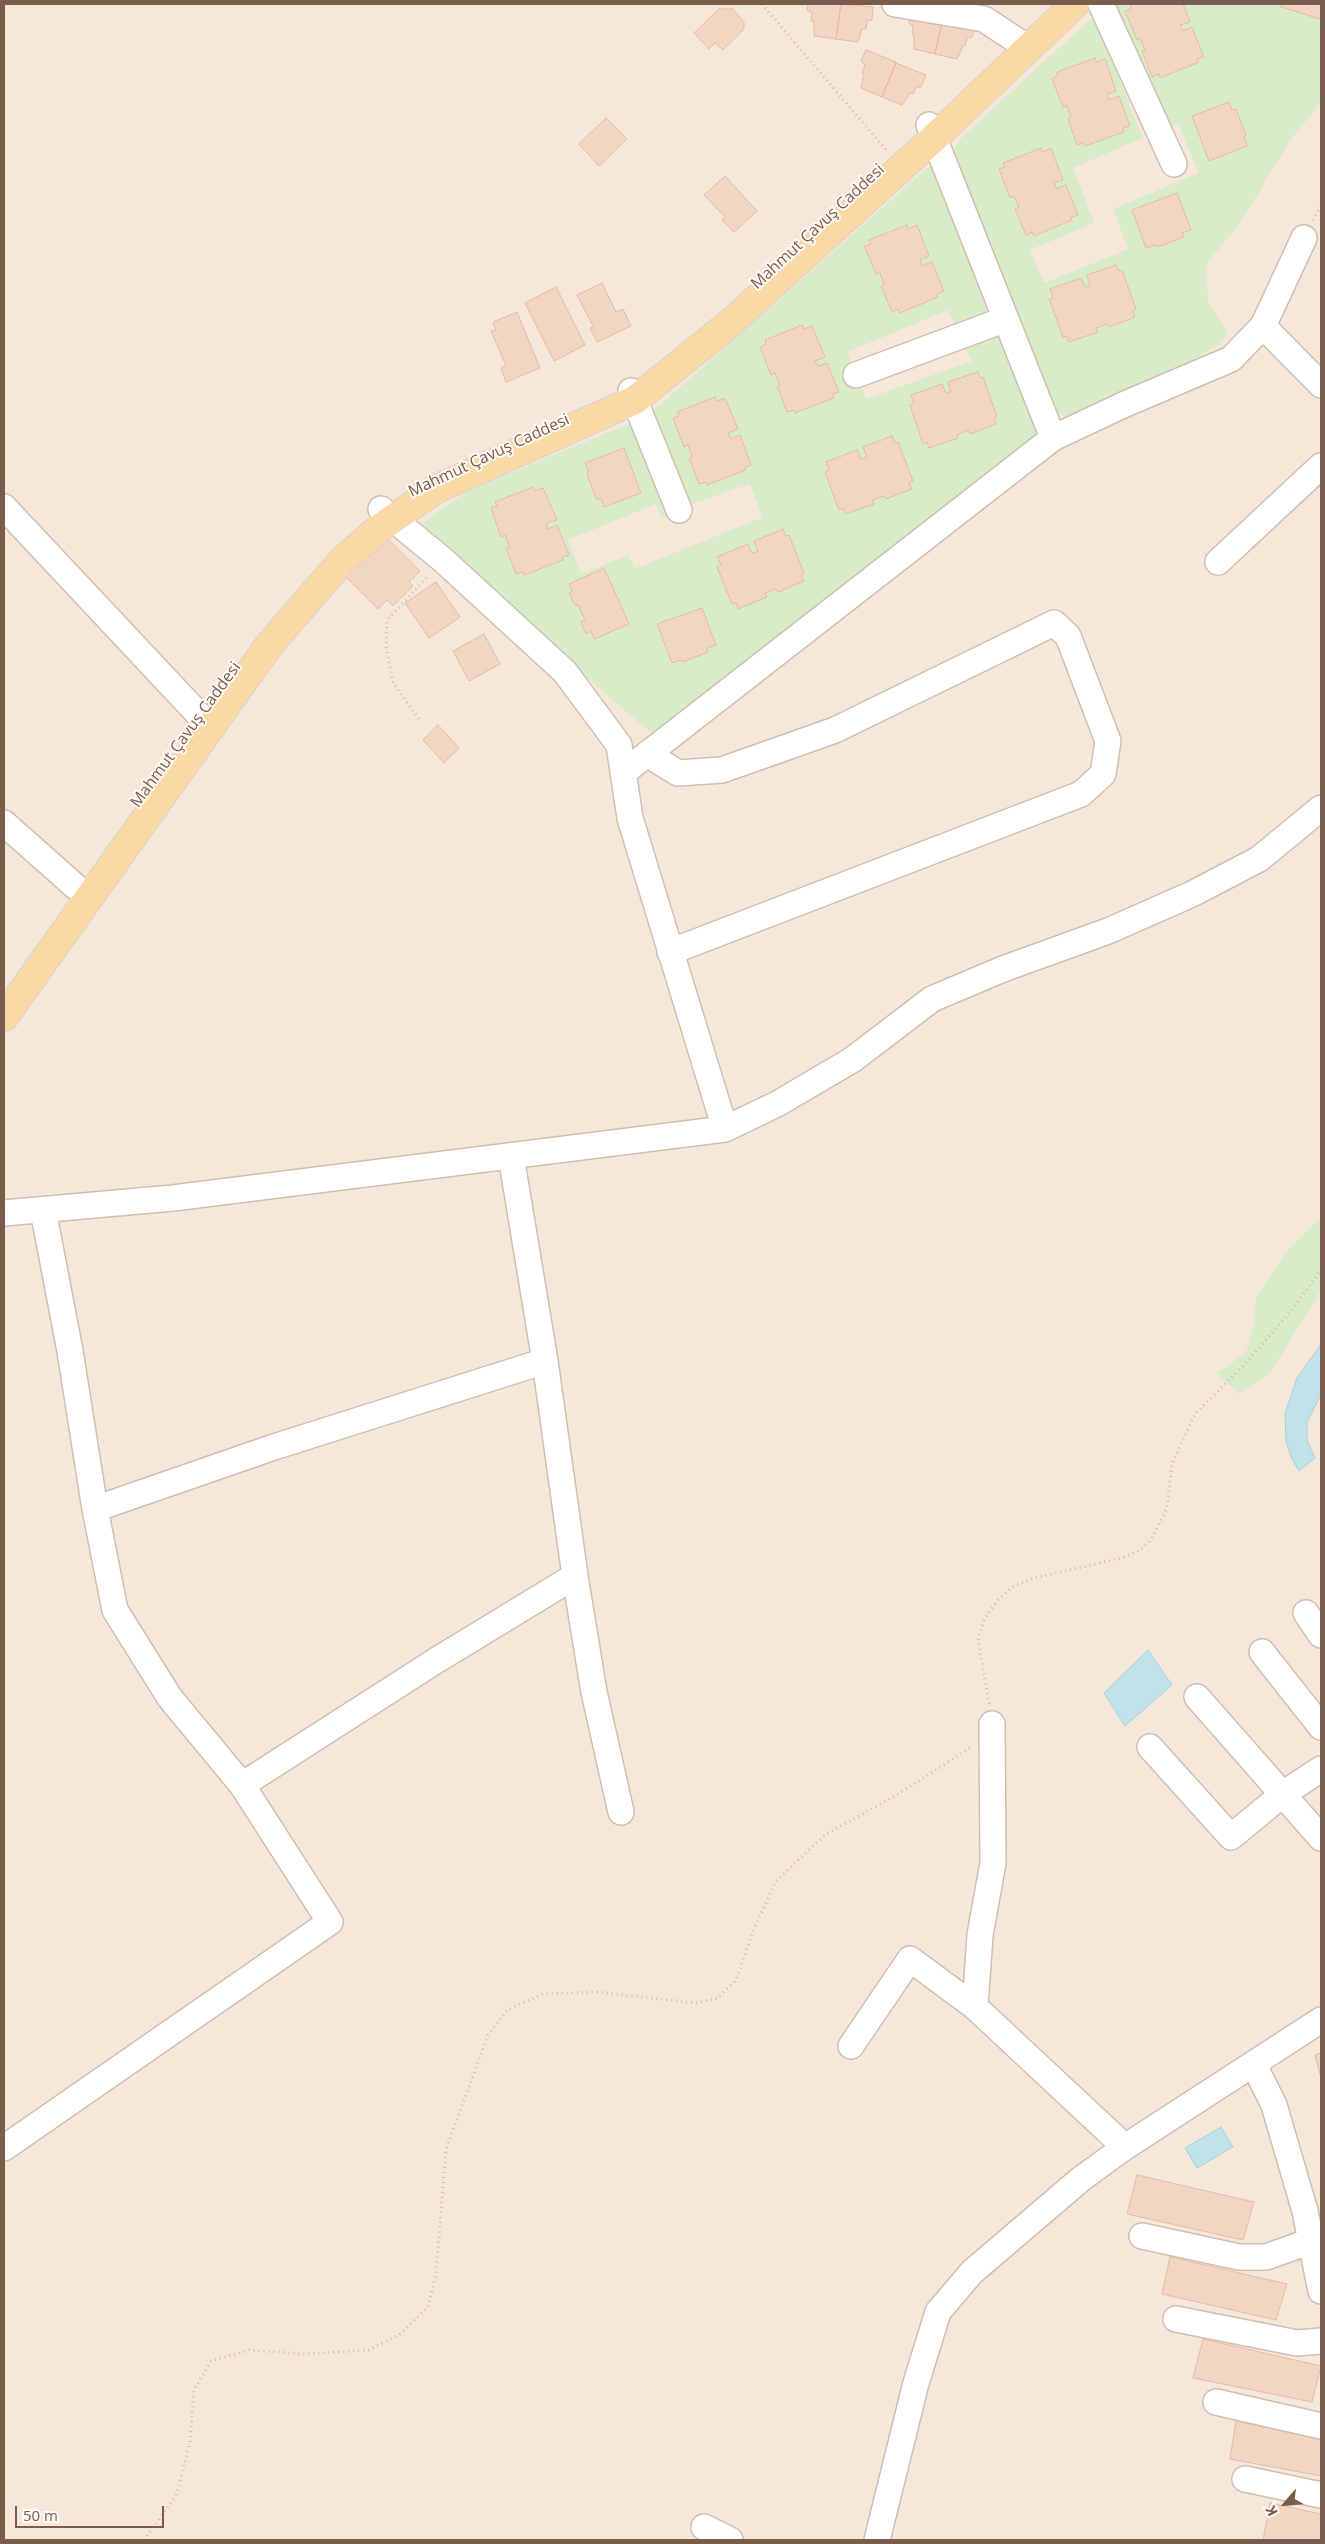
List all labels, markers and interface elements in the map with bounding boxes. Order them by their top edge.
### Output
street label: Mahmut Çavuş Caddesi [747,160,889,294]
street label: Mahmut Çavuş Caddesi [405,410,573,502]
street label: Mahmut Çavuş Caddesi [127,658,245,812]
north arrow [1260,2479,1310,2529]
scale bar [18,2496,166,2528]
text: K [1261,2503,1282,2519]
text: 50 m [23,2505,58,2525]

